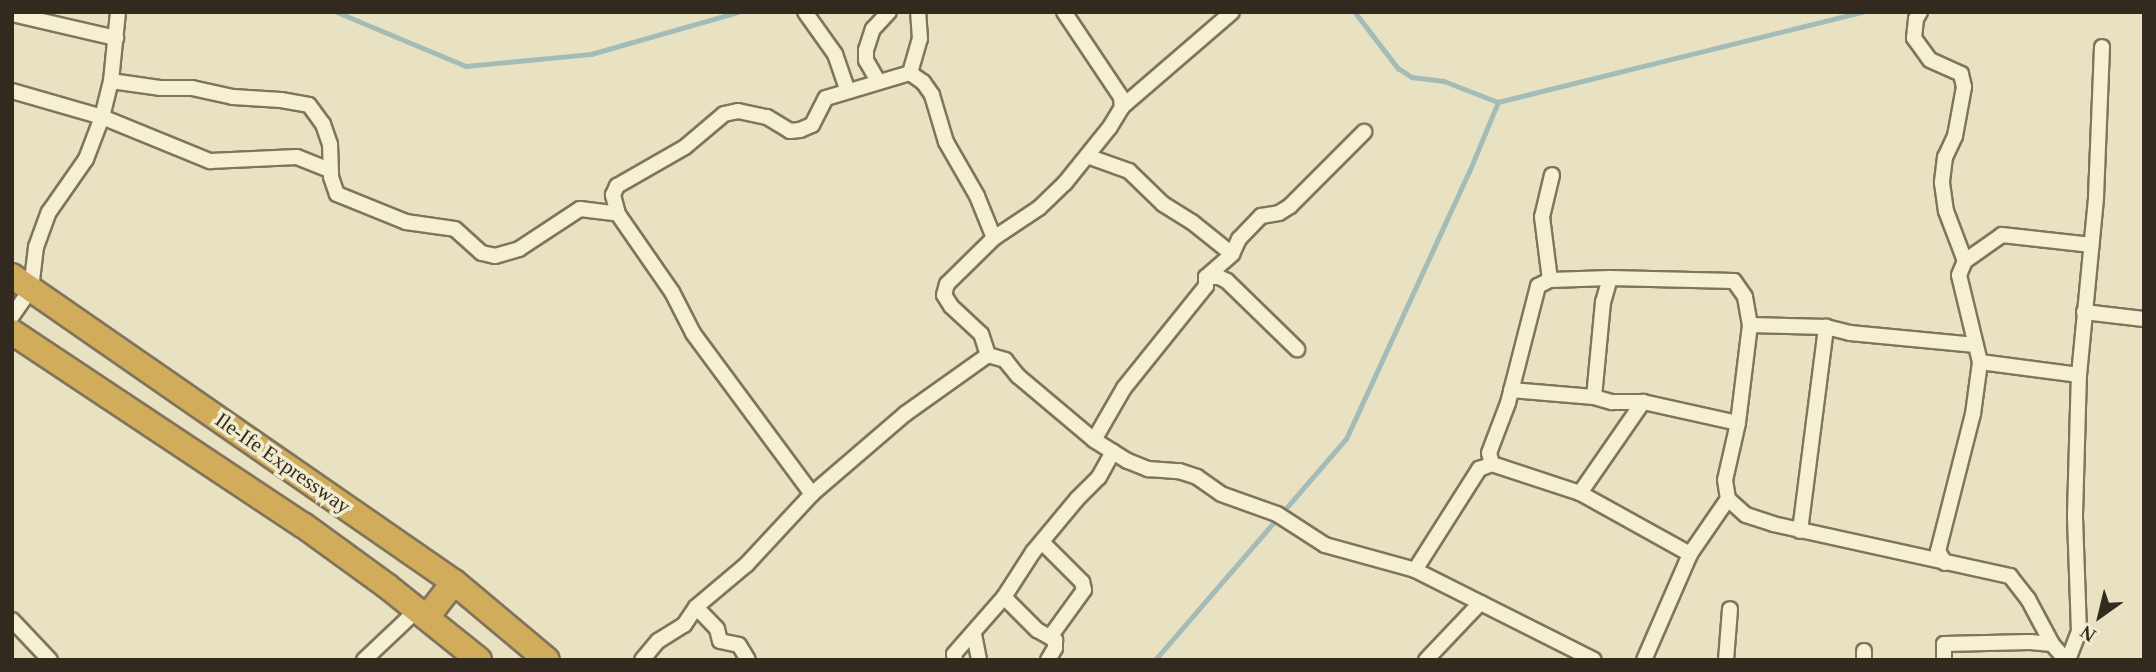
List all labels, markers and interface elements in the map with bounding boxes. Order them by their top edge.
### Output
street label: Ile-Ife Expressway [211,407,355,519]
north arrow [2065,581,2135,651]
text: N [2076,621,2100,646]

